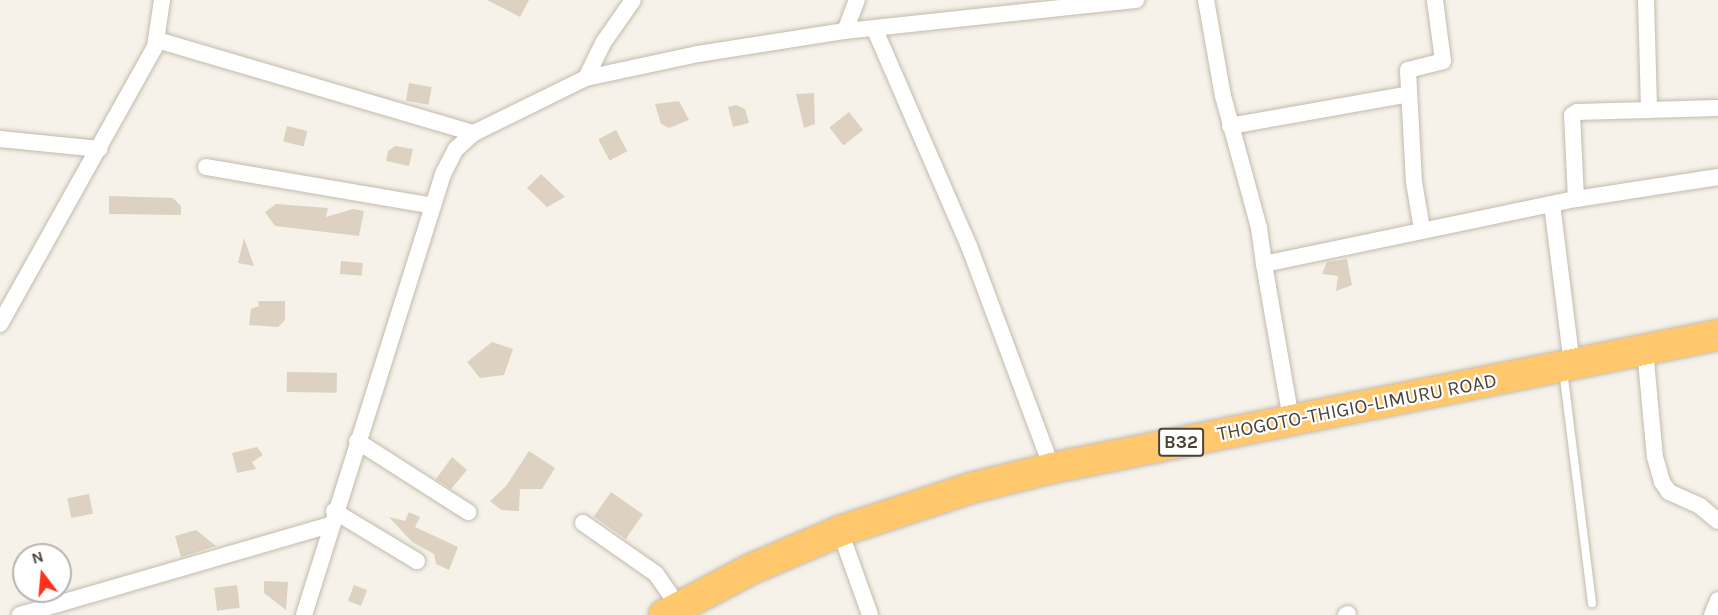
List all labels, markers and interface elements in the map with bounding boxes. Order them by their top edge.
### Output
street label: THOGOTO-THIGIO-LIMURU ROAD [1215,368,1499,446]
road number: B32 [1157,427,1205,457]
north arrow [12,543,72,603]
text: N [29,546,46,568]

